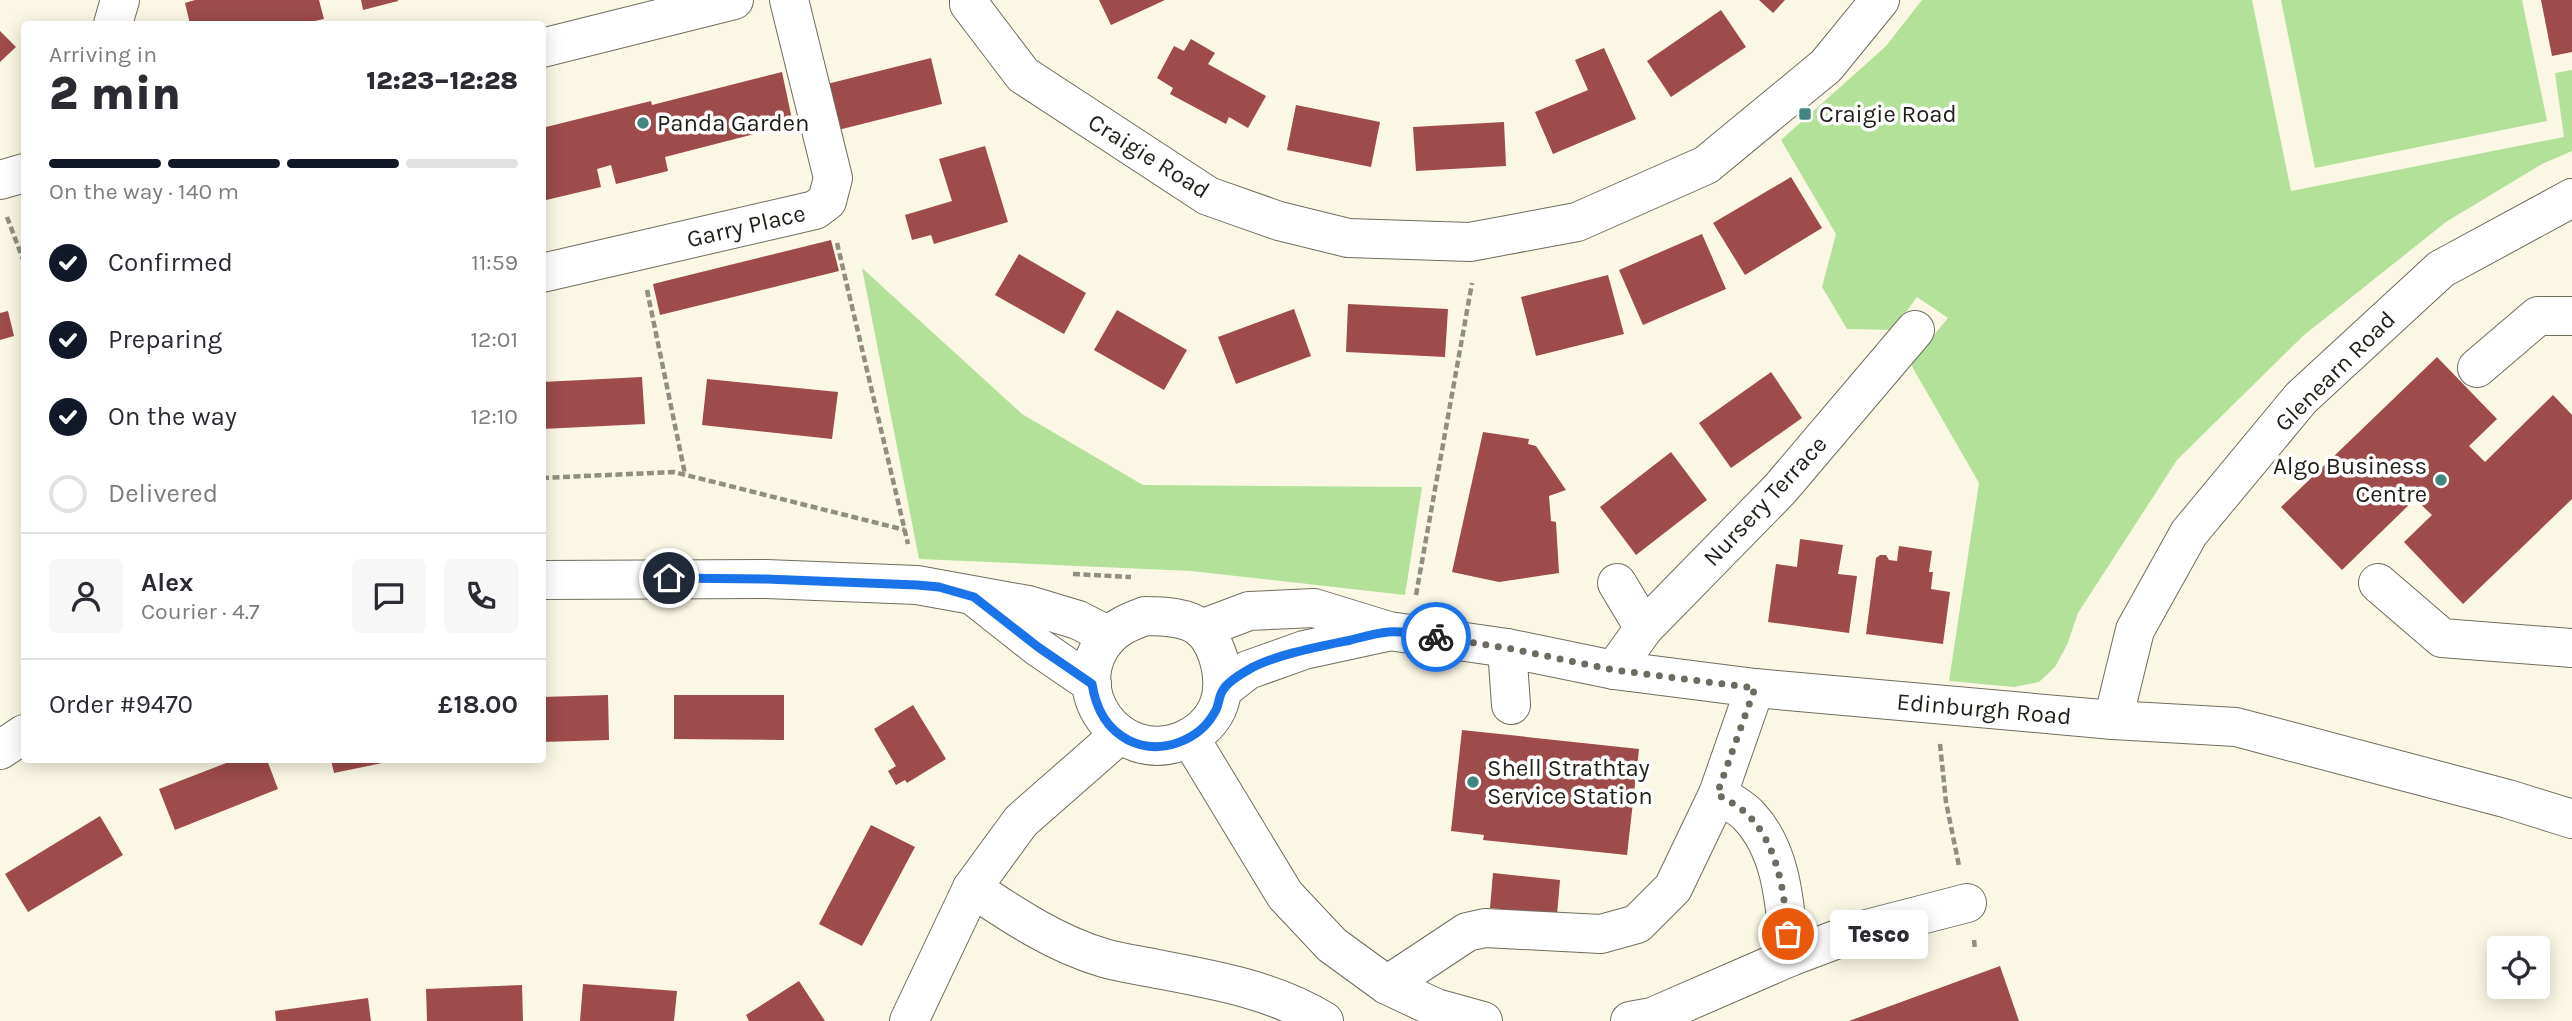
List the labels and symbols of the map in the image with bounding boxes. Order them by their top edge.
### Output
place label: Craigie Road [1819,100,1957,128]
marker: Craigie Road [1797,106,1813,122]
street label: Craigie Road [1083,108,1215,204]
place label: Panda Garden [657,109,810,137]
marker: Panda Garden [635,115,651,131]
street label: Garry Place [684,199,808,253]
street label: Glenearn Road [2269,305,2401,437]
street label: Nursery Terrace [1697,430,1833,572]
place label: Algo Business Centre [2273,452,2427,508]
marker: Algo Business Centre [2433,472,2449,488]
pin [639,548,699,608]
courier [1401,602,1471,672]
street label: Edinburgh Road [1895,687,2073,731]
place label: Shell Strathtay Service Station [1487,754,1653,810]
marker: Shell Strathtay Service Station [1465,774,1481,790]
pin [1758,904,1818,964]
callout: Tesco [1830,909,1928,958]

